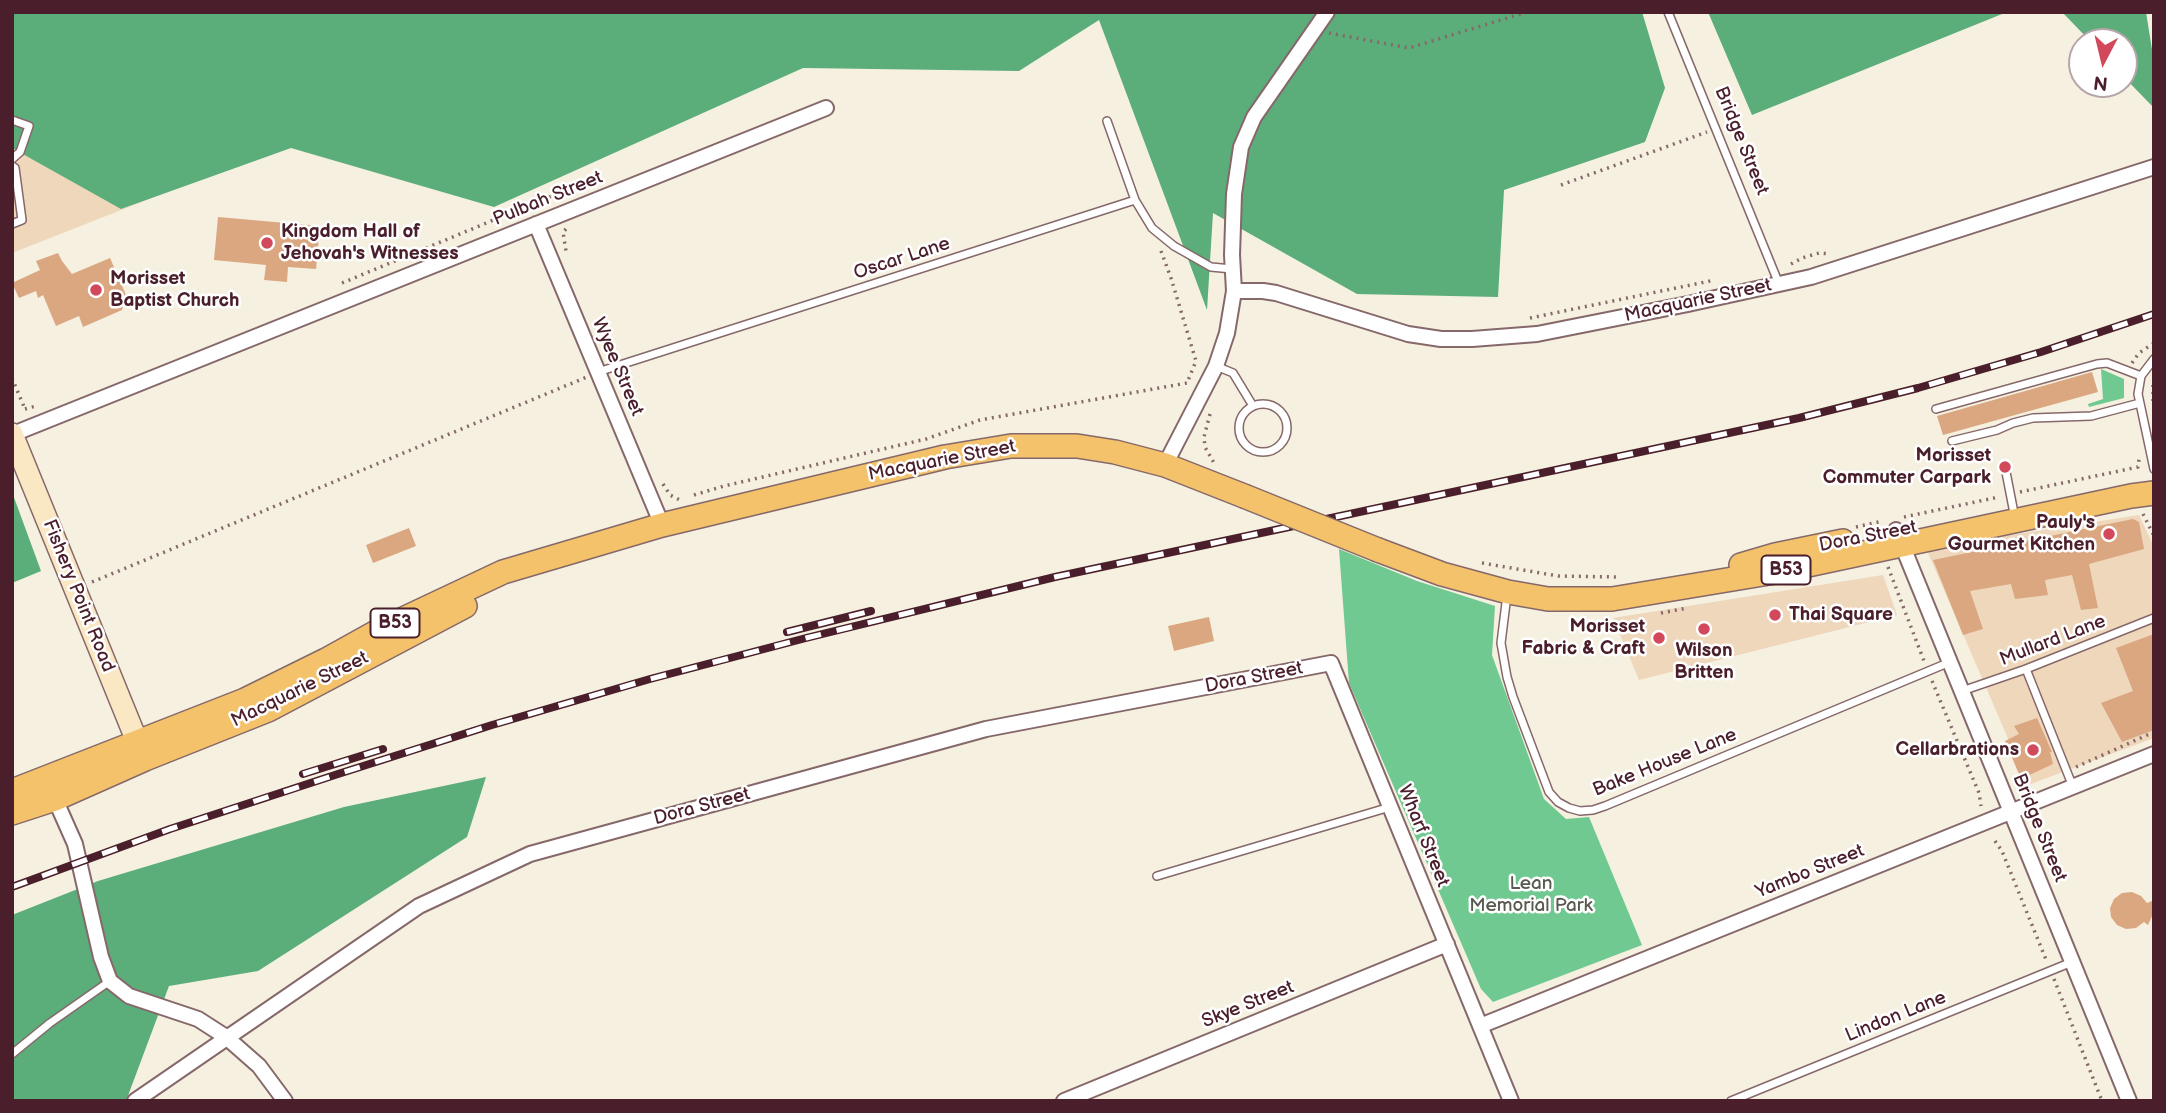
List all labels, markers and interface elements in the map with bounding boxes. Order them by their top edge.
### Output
north arrow [2068,28,2138,98]
text: N [2092,70,2109,95]
street label: Bridge Street [1709,84,1773,198]
street label: Pulbah Street [490,167,606,231]
place label: Kingdom Hall of Jehovah's Witnesses [281,221,459,265]
street label: Oscar Lane [851,233,953,285]
marker: Kingdom Hall of Jehovah's Witnesses [259,235,275,251]
place label: Morisset Baptist Church [110,268,239,312]
street label: Macquarie Street [1622,274,1774,328]
marker: Morisset Baptist Church [88,282,104,298]
street label: Wyee Street [586,315,648,419]
street label: Macquarie Street [866,436,1018,486]
place label: Morisset Commuter Carpark [1823,445,1991,489]
marker: Morisset Commuter Carpark [1997,459,2013,475]
place label: Pauly's Gourmet Kitchen [1948,512,2095,556]
street label: Fishery Point Road [37,516,119,676]
street label: Dora Street [1817,516,1919,558]
marker: Pauly's Gourmet Kitchen [2101,526,2117,542]
road number: B53 [1762,556,1810,584]
place label: Thai Square [1789,604,1893,626]
marker: Thai Square [1767,607,1783,623]
road number: B53 [370,608,420,638]
street label: Mullard Lane [1997,610,2109,672]
place label: Morisset Fabric & Craft [1522,616,1645,660]
marker: Wilson Britten [1696,621,1712,637]
marker: Morisset Fabric & Craft [1651,630,1667,646]
place label: Wilson Britten [1674,640,1734,684]
street label: Macquarie Street [228,647,372,733]
street label: Dora Street [1203,657,1305,699]
street label: Bake House Lane [1590,724,1740,802]
place label: Cellarbrations [1896,739,2019,761]
marker: Cellarbrations [2025,742,2041,758]
street label: Bridge Street [2007,771,2071,885]
street label: Wharf Street [1392,782,1454,890]
street label: Dora Street [651,783,753,831]
street label: Yambo Street [1752,840,1868,904]
park label: Lean Memorial Park [1469,873,1593,917]
street label: Skye Street [1199,976,1297,1034]
street label: Lindon Lane [1842,986,1950,1048]

